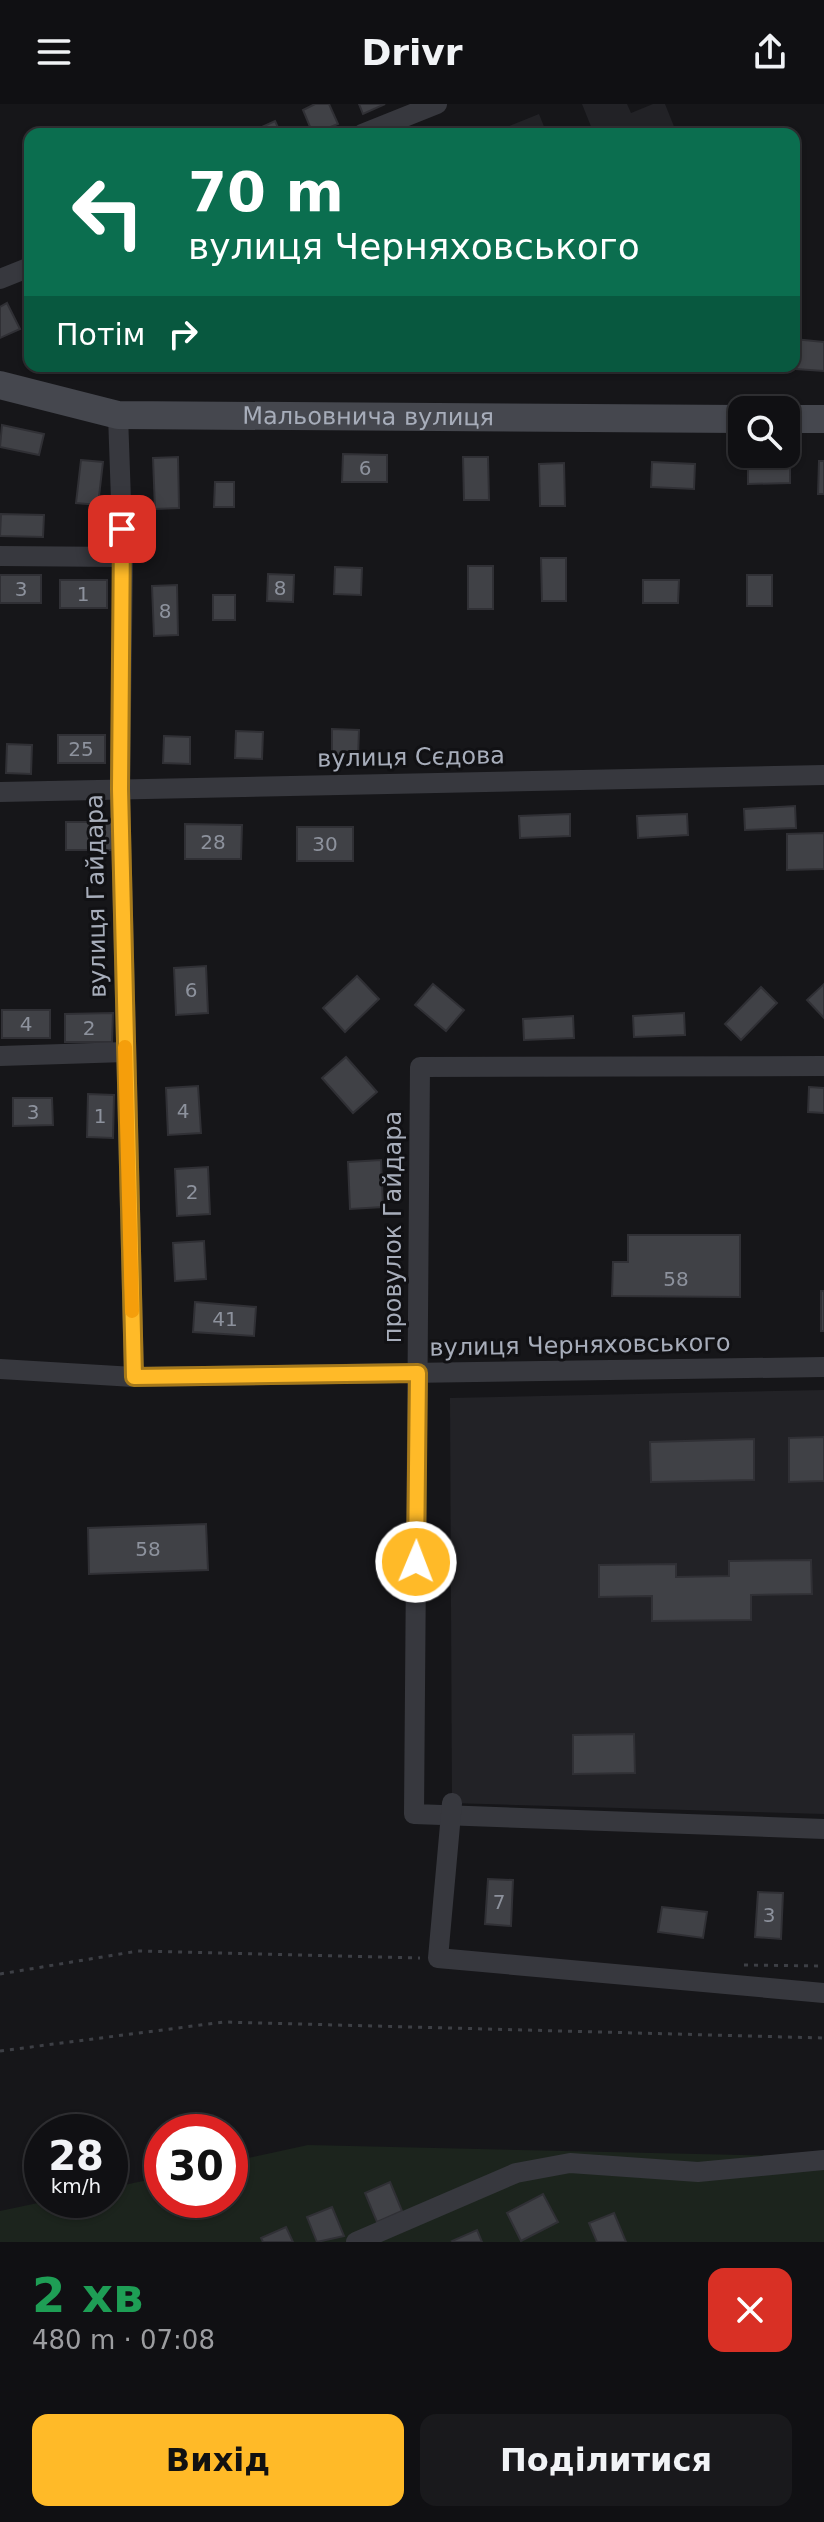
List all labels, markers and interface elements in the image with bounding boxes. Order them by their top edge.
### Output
icon: menu [32,30,76,74]
icon: share [748,30,792,74]
text: Drivr [361,32,463,73]
text: 70 m [188,159,344,224]
icon: left [56,160,160,264]
text: вулиця Черняховського [188,226,640,267]
icon: right [161,312,205,356]
text: Потім [56,317,145,352]
map controls [728,396,800,468]
button: search [728,396,800,468]
street label: Мальовнича вулиця [242,402,494,431]
house number: 6 [359,456,371,480]
pin [88,495,156,563]
icon: arrive [100,507,144,551]
house number: 8 [274,576,286,600]
house number: 3 [15,577,27,601]
house number: 1 [77,582,89,606]
house number: 8 [159,599,171,623]
house number: 25 [68,737,94,761]
street label: вулиця Сєдова [317,741,505,773]
street label: вулиця Гайдара [80,794,112,998]
house number: 28 [200,830,226,854]
house number: 30 [312,832,338,856]
house number: 6 [185,978,197,1002]
house number: 4 [20,1012,32,1036]
house number: 2 [83,1016,95,1040]
house number: 4 [177,1099,189,1123]
house number: 3 [27,1100,39,1124]
house number: 1 [94,1104,106,1128]
street label: провулок Гайдара [379,1111,407,1343]
house number: 2 [186,1180,198,1204]
house number: 58 [663,1267,689,1291]
house number: 41 [212,1307,238,1331]
street label: вулиця Черняховського [429,1328,731,1362]
position arrow [374,1520,458,1604]
house number: 58 [135,1537,161,1561]
house number: 7 [493,1890,505,1914]
house number: 3 [763,1903,775,1927]
speed limit sign: 30 [144,2114,248,2218]
text: 28 [48,2133,104,2179]
text: km/h [51,2174,101,2198]
text: 2 хв [32,2267,143,2323]
button: close [708,2268,792,2352]
text: 480 m · 07:08 [32,2325,215,2355]
button: Вихід [32,2414,404,2506]
button: Поділитися [420,2414,792,2506]

